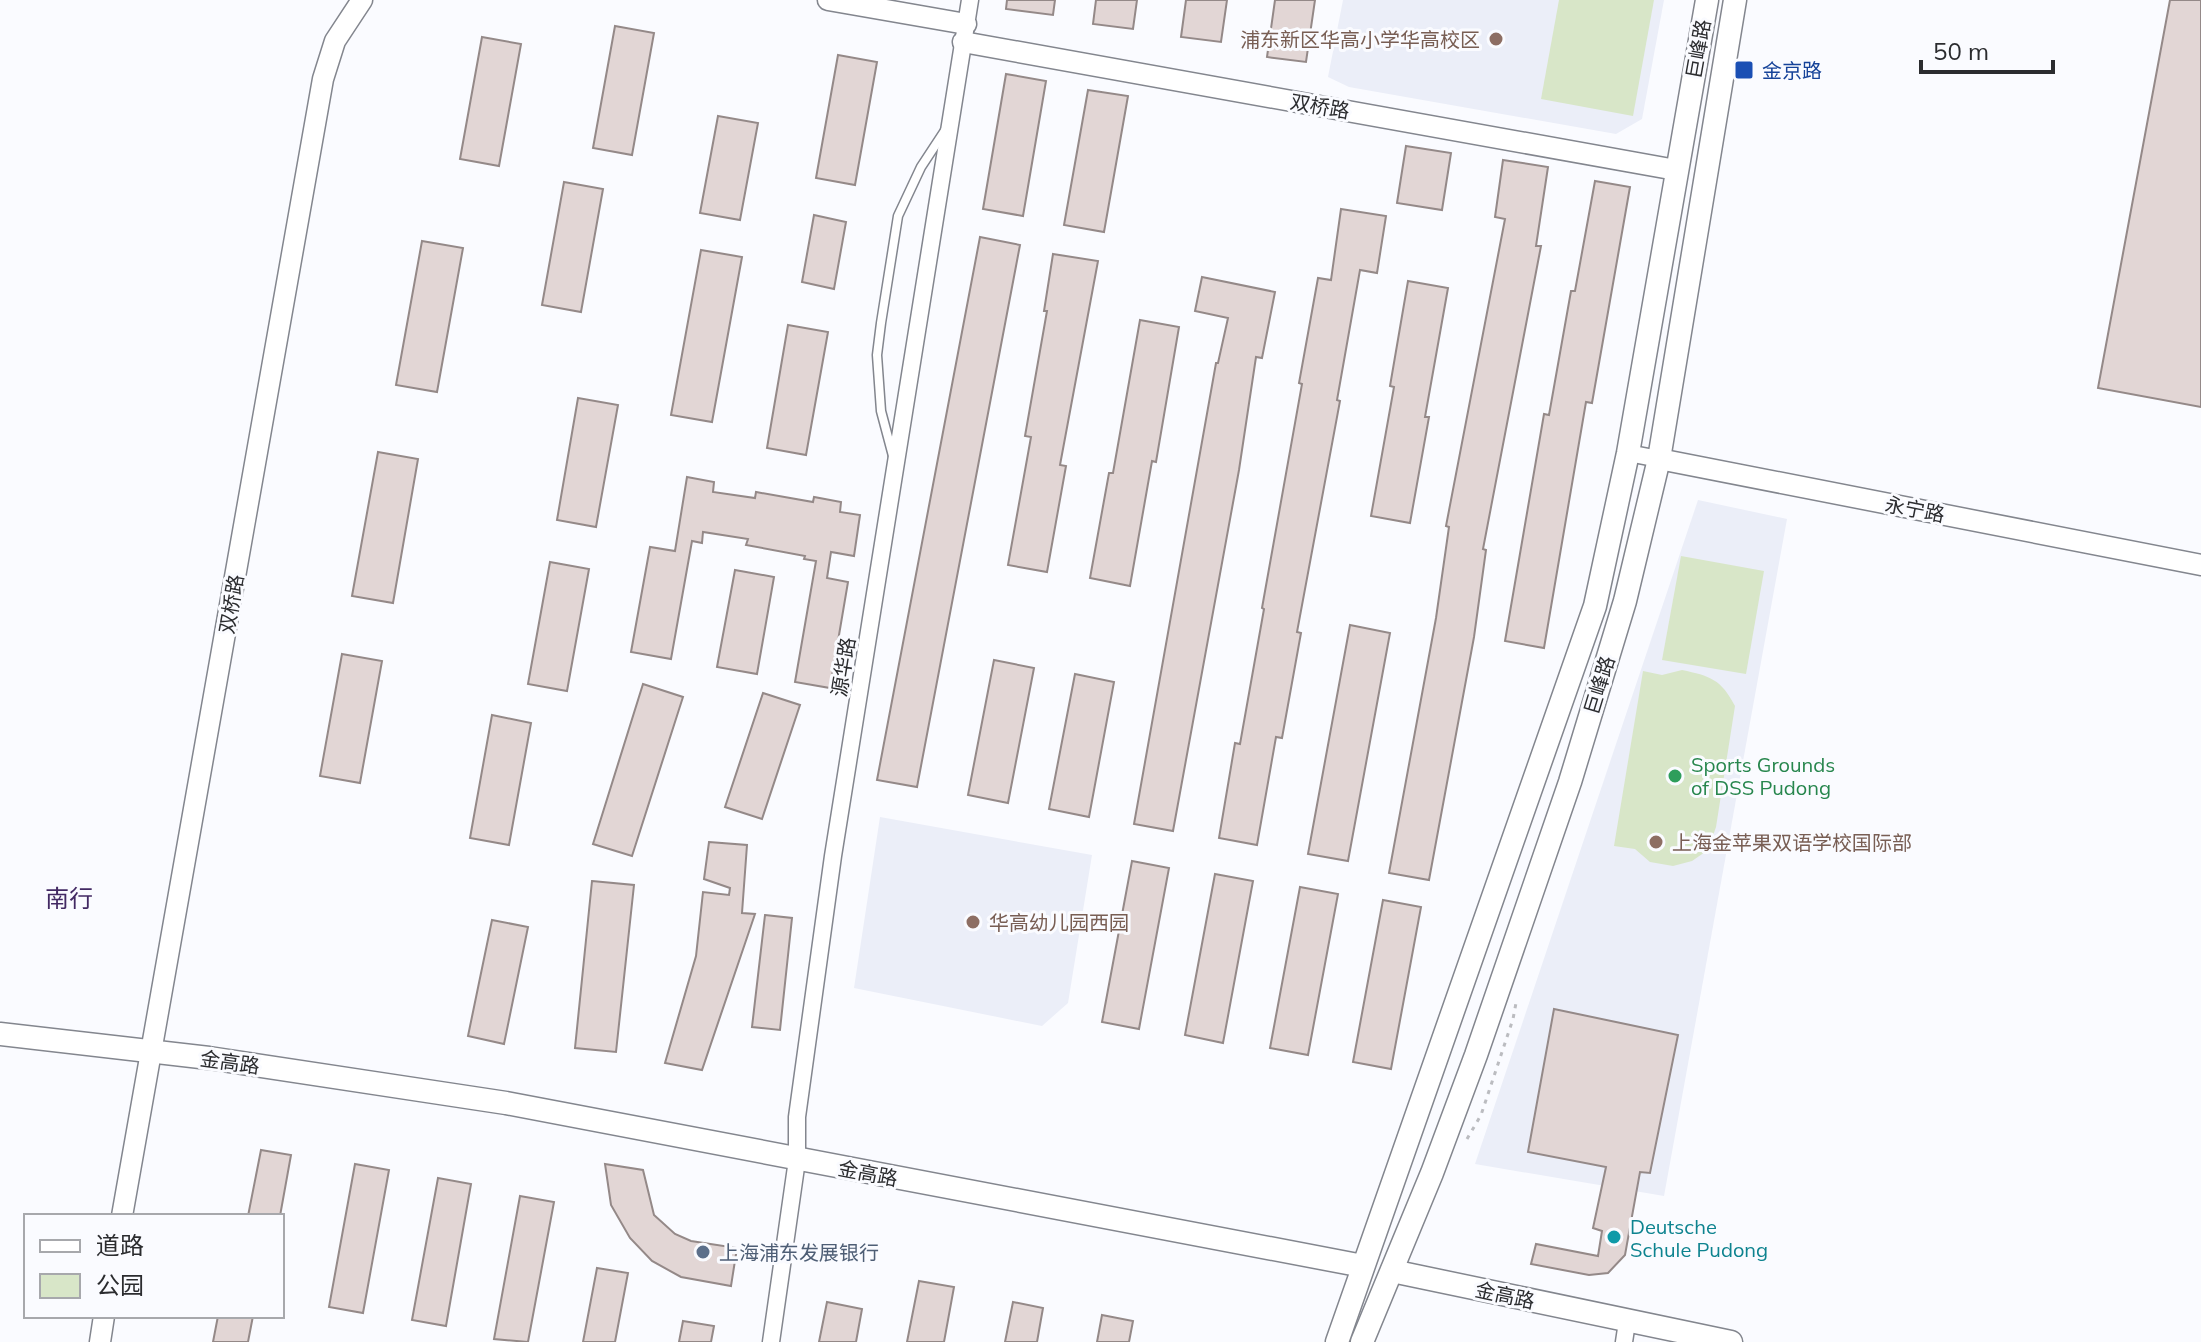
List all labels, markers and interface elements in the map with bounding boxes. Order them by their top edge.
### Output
street label: 巨峰路 [1680,17,1716,81]
scale bar [1921,24,2053,74]
place label: 浦东新区华高小学华高校区 [1240,27,1480,52]
marker: 浦东新区华高小学华高校区 [1487,30,1505,48]
text: 50 m [1933,36,1989,66]
place label: 金京路 [1762,58,1822,83]
marker: 金京路 [1733,59,1755,81]
street label: 双桥路 [1288,88,1352,124]
street label: 永宁路 [1883,491,1947,527]
street label: 双桥路 [213,572,249,636]
street label: 源华路 [826,635,860,699]
street label: 巨峰路 [1578,653,1620,717]
place label: Sports Grounds of DSS Pudong [1691,752,1835,800]
marker: Sports Grounds of DSS Pudong [1666,767,1684,785]
place label: 上海金苹果双语学校国际部 [1672,830,1912,855]
marker: 上海金苹果双语学校国际部 [1647,833,1665,851]
district label: 南行 [45,883,93,913]
place label: 华高幼儿园西园 [989,910,1129,935]
marker: 华高幼儿园西园 [964,913,982,931]
street label: 金高路 [199,1045,261,1079]
street label: 金高路 [836,1155,900,1191]
legend [24,1214,284,1318]
place label: Deutsche Schule Pudong [1630,1214,1768,1262]
marker: Deutsche Schule Pudong [1605,1228,1623,1246]
text: 道路 [96,1230,144,1260]
place label: 上海浦东发展银行 [719,1240,879,1265]
marker: 上海浦东发展银行 [694,1243,712,1261]
text: 公园 [96,1270,144,1300]
street label: 金高路 [1473,1277,1537,1313]

